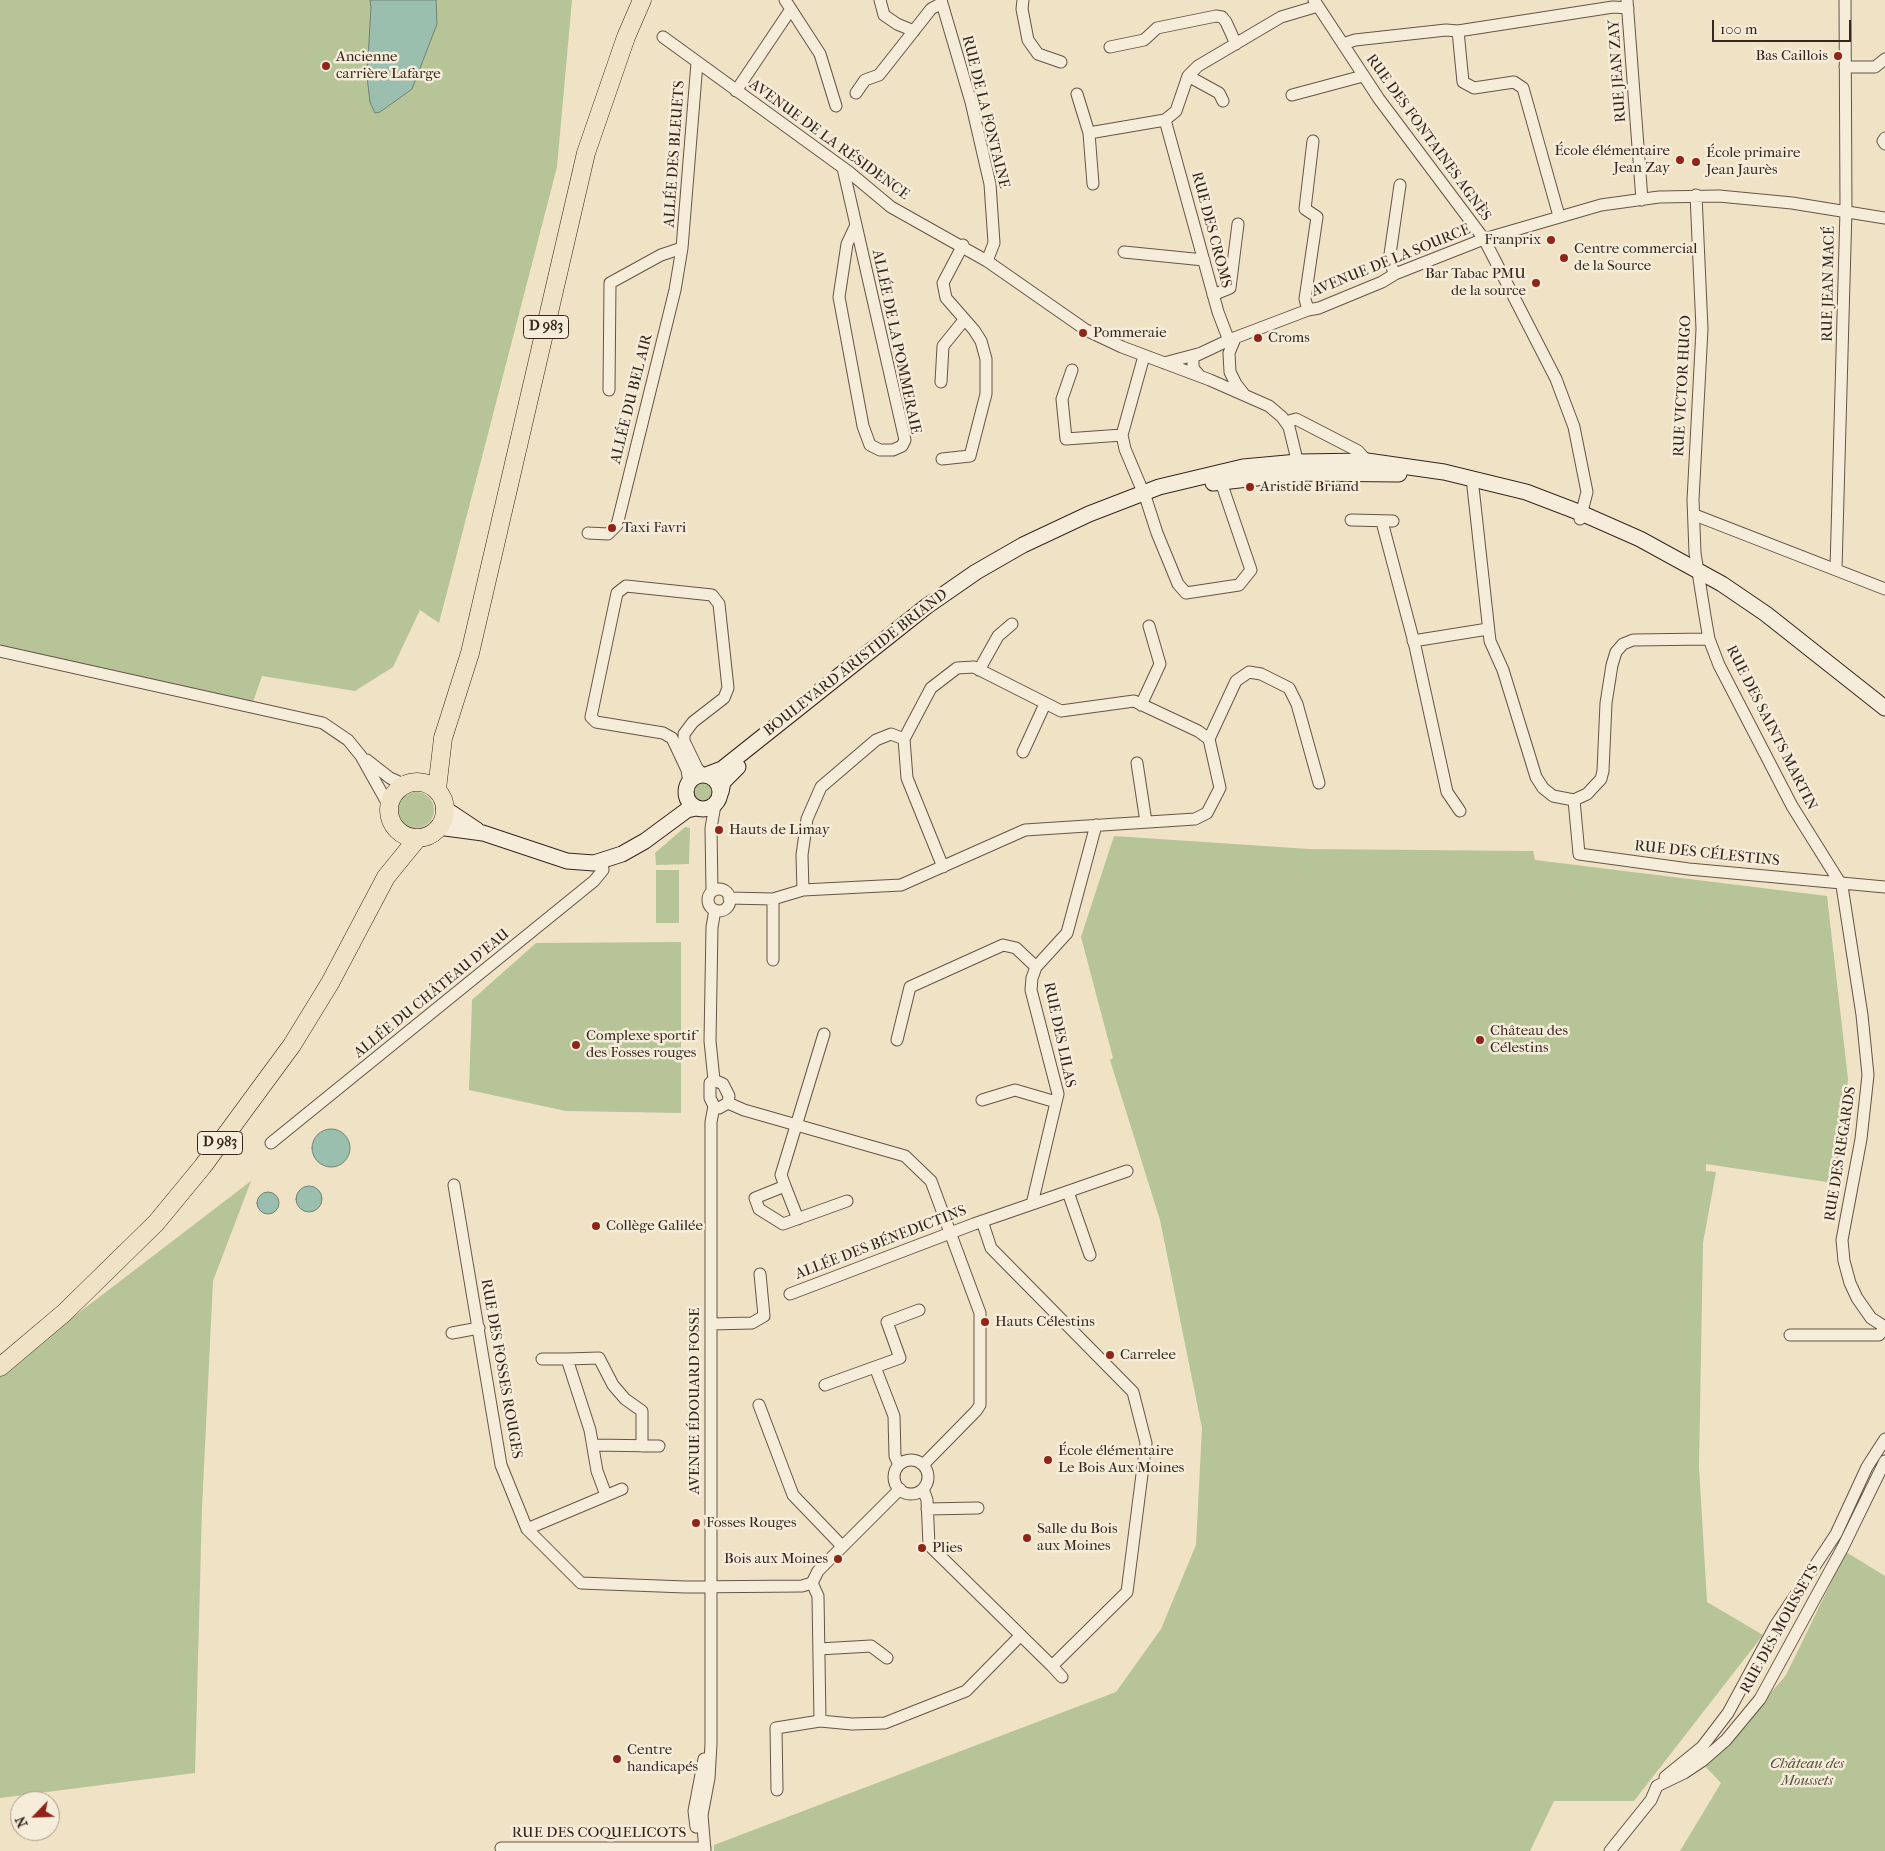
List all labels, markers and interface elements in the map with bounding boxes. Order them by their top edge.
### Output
scale bar [1715,10,1854,42]
street label: RUE JEAN ZAY [1605,19,1631,123]
text: 100 m [1720,20,1758,38]
street label: RUE DE LA FONTAINE [957,34,1013,190]
place label: Bas Caillois [1755,47,1828,65]
place label: Ancienne carrière Lafarge [336,48,441,83]
marker: Bas Caillois [1832,50,1844,62]
street label: RUE DES FONTAINES AGNÈS [1361,51,1495,225]
marker: Ancienne carrière Lafarge [320,60,332,72]
street label: AVENUE DE LA RÉSIDENCE [745,76,913,204]
street label: ALLÉE DES BLEUETS [661,80,689,228]
place label: École élémentaire Jean Zay [1554,142,1670,177]
place label: École primaire Jean Jaurès [1706,144,1800,179]
marker: École élémentaire Jean Zay [1674,154,1686,166]
marker: École primaire Jean Jaurès [1690,156,1702,168]
street label: RUE DES CROMS [1187,170,1235,290]
street label: AVENUE DE LA SOURCE [1309,221,1473,301]
street label: RUE JEAN MACÉ [1819,226,1839,342]
place label: Franprix [1484,231,1541,249]
marker: Franprix [1545,234,1557,246]
place label: Centre commercial de la Source [1574,240,1697,275]
street label: ALLÉE DE LA POMMERAIE [868,248,924,436]
marker: Centre commercial de la Source [1558,252,1570,264]
place label: Bar Tabac PMU de la source [1425,265,1526,300]
marker: Bar Tabac PMU de la source [1530,277,1542,289]
street label: RUE VICTOR HUGO [1670,315,1696,457]
road number: D 983 [524,316,568,338]
place label: Pommeraie [1093,324,1167,342]
marker: Pommeraie [1077,327,1089,339]
place label: Croms [1268,329,1310,347]
street label: ALLÉE DU BEL AIR [607,332,657,466]
marker: Croms [1252,332,1264,344]
place label: Aristide Briand [1260,478,1359,496]
marker: Aristide Briand [1244,481,1256,493]
place label: Taxi Favri [622,519,686,537]
marker: Taxi Favri [606,522,618,534]
street label: BOULEVARD ARISTIDE BRIAND [761,586,951,740]
street label: RUE DES SAINTS MARTIN [1722,643,1820,813]
place label: Hauts de Limay [729,821,830,839]
marker: Hauts de Limay [713,824,725,836]
street label: RUE DES CÉLESTINS [1633,837,1781,871]
street label: ALLÉE DU CHÂTEAU D'EAU [351,926,513,1062]
street label: RUE DES LILAS [1039,981,1079,1089]
place label: Château des Célestins [1490,1022,1568,1057]
place label: Complexe sportif des Fosses rouges [586,1027,696,1062]
marker: Château des Célestins [1474,1034,1486,1046]
marker: Complexe sportif des Fosses rouges [570,1039,582,1051]
street label: RUE DES REGARDS [1821,1085,1861,1223]
road number: D 983 [198,1132,242,1154]
street label: ALLÉE DES BÉNEDICTINS [793,1202,969,1284]
place label: Collège Galilée [606,1217,703,1235]
marker: Collège Galilée [590,1220,602,1232]
street label: RUE DES FOSSES ROUGES [476,1278,526,1460]
street label: AVENUE ÉDOUARD FOSSE [686,1308,704,1494]
place label: Hauts Célestins [995,1313,1095,1331]
marker: Hauts Célestins [979,1316,991,1328]
place label: Carrelee [1120,1346,1176,1364]
marker: Carrelee [1104,1349,1116,1361]
place label: École élémentaire Le Bois Aux Moines [1058,1442,1184,1477]
marker: École élémentaire Le Bois Aux Moines [1042,1454,1054,1466]
place label: Fosses Rouges [706,1514,796,1532]
marker: Fosses Rouges [690,1517,702,1529]
place label: Salle du Bois aux Moines [1037,1520,1118,1555]
marker: Salle du Bois aux Moines [1021,1532,1033,1544]
place label: Plies [932,1539,962,1557]
marker: Plies [916,1542,928,1554]
place label: Bois aux Moines [724,1550,828,1568]
marker: Bois aux Moines [832,1553,844,1565]
street label: RUE DES MOUSSETS [1737,1561,1823,1697]
place label: Centre handicapés [627,1741,698,1776]
marker: Centre handicapés [611,1753,623,1765]
park label: Château des Moussets [1770,1755,1844,1790]
north arrow [10,1791,60,1841]
text: N [12,1814,32,1830]
street label: RUE DES COQUELICOTS [512,1824,686,1842]

